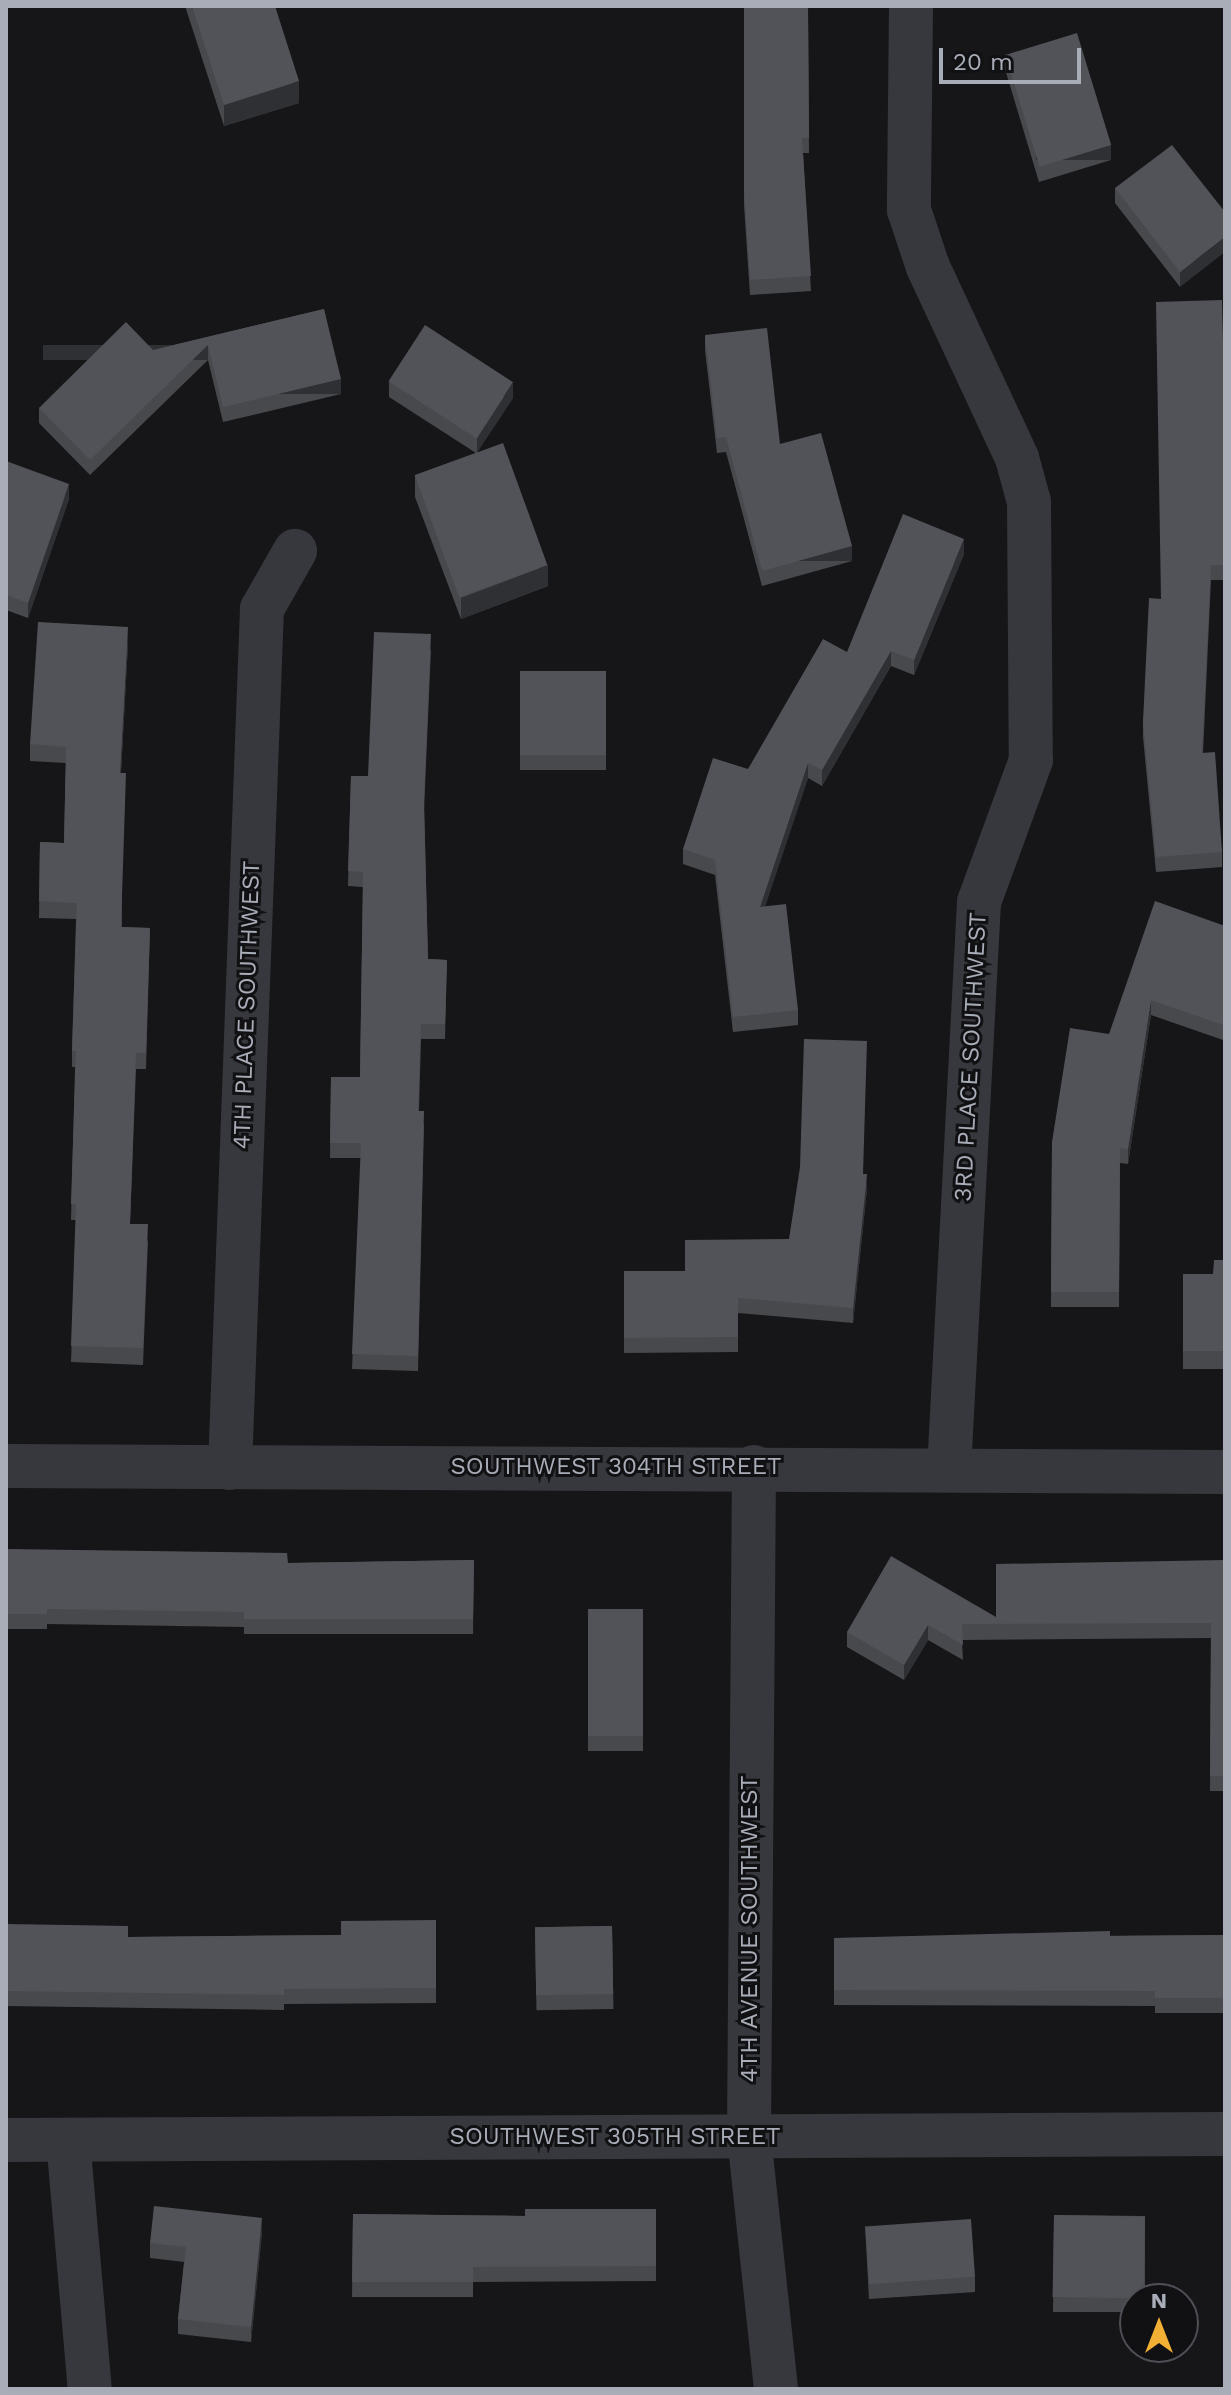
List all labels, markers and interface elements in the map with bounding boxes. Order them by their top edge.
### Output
scale bar [943,32,1085,82]
text: 20 m [953,48,1013,76]
street label: 4TH PLACE SOUTHWEST [228,860,266,1150]
street label: 3RD PLACE SOUTHWEST [949,912,993,1202]
street label: SOUTHWEST 304TH STREET [450,1453,782,1481]
street label: 4TH AVENUE SOUTHWEST [736,1775,764,2083]
street label: SOUTHWEST 305TH STREET [449,2123,781,2151]
north arrow [1119,2283,1199,2363]
text: N [1151,2288,1167,2313]

